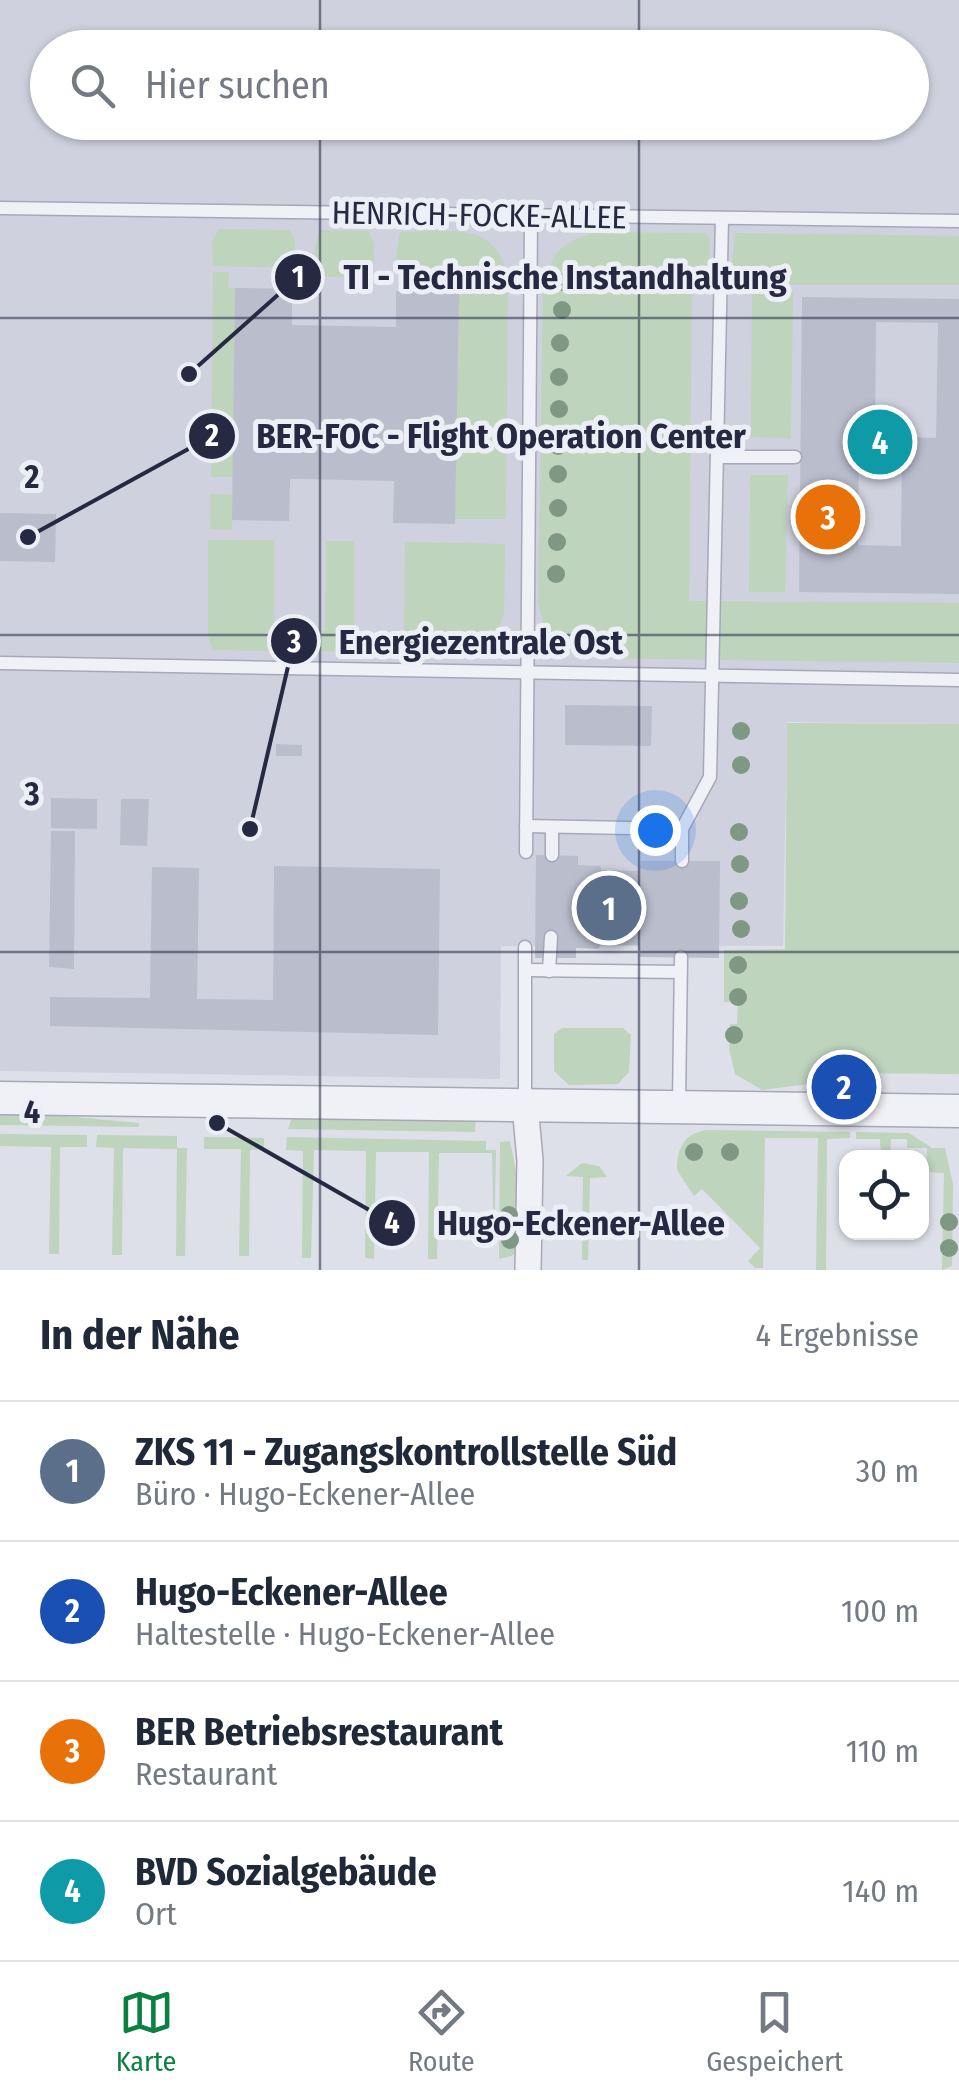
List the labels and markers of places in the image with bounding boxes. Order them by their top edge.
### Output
callout: TI - Technische Instandhaltung [273,244,807,309]
callout: BER-FOC - Flight Operation Center [187,403,766,468]
pin: 4 [848,404,912,480]
pin: 3 [796,480,860,554]
callout: Energiezentrale Ost [269,609,643,674]
pin: 1 [576,870,642,946]
pin: 2 [812,1050,876,1124]
callout: Hugo-Eckener-Allee [367,1190,745,1255]

